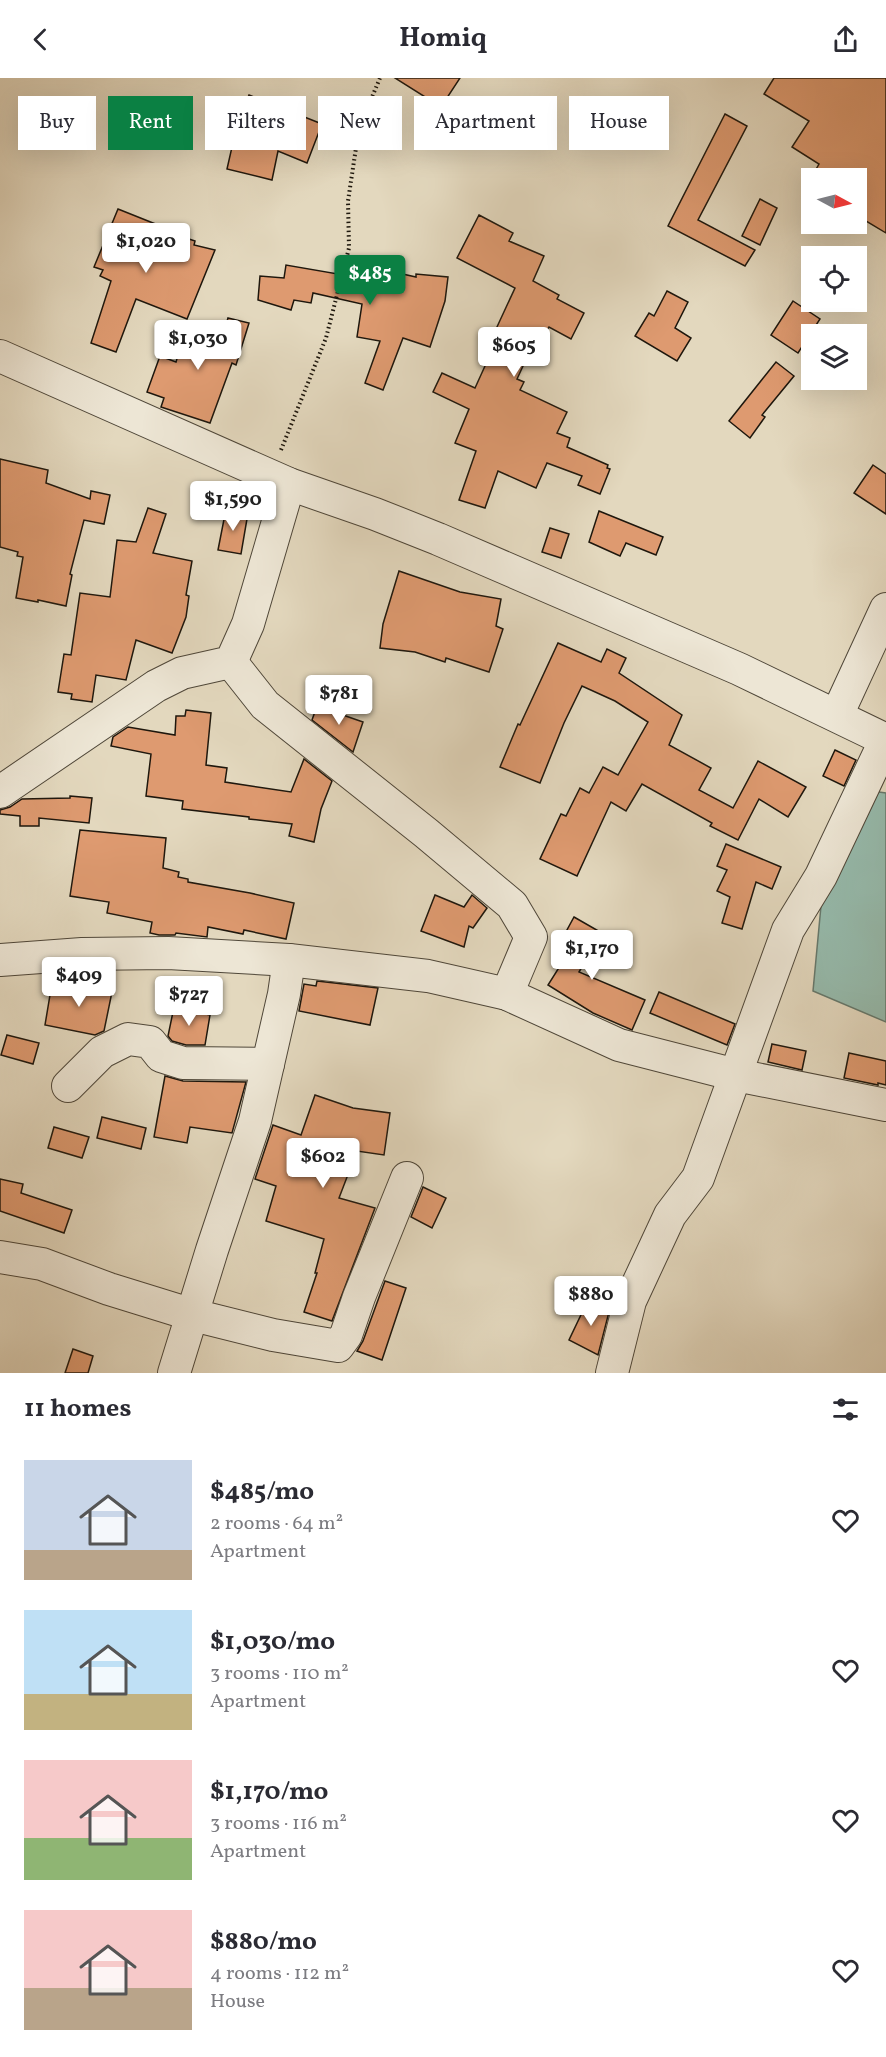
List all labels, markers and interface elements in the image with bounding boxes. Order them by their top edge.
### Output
text: Homiq [399,20,487,58]
icon: back [24,23,57,56]
icon: share [829,23,862,56]
chip: Buy [18,96,96,150]
chip: Rent [108,96,193,150]
chip: Filters [205,96,306,150]
chip: New [318,96,402,150]
chip: Apartment [414,96,557,150]
chip: House [569,96,669,150]
north arrow [801,168,867,234]
map controls [801,168,867,390]
pin: $1,020 [97,223,195,274]
text: $1,020 [116,228,176,256]
button: locate [801,246,867,312]
pin: $485 [334,255,406,306]
text: $485 [348,260,392,288]
pin: $1,030 [149,320,247,371]
button: layers [801,324,867,390]
text: $1,030 [168,325,228,353]
pin: $605 [478,327,550,378]
text: $605 [492,332,536,360]
pin: $1,590 [184,481,282,532]
text: $1,590 [204,486,262,514]
pin: $781 [303,675,375,726]
text: $781 [319,680,359,708]
pin: $1,170 [543,930,641,981]
text: $1,170 [565,935,619,963]
pin: $409 [43,957,115,1008]
text: $409 [56,962,102,990]
pin: $727 [153,976,225,1027]
text: $727 [169,981,209,1009]
pin: $602 [287,1138,359,1189]
text: $602 [301,1143,345,1171]
pin: $880 [555,1276,627,1327]
text: $880 [568,1281,614,1309]
text: 11 homes [24,1391,131,1427]
icon: filters [829,1393,862,1426]
text: $485/mo [210,1474,314,1510]
icon: home [72,1484,144,1556]
icon: heart [829,1504,862,1537]
text: 2 rooms · 64 m² [210,1510,343,1538]
text: Apartment [210,1538,306,1566]
text: $1,030/mo [210,1624,335,1660]
icon: home [72,1634,144,1706]
icon: heart [829,1654,862,1687]
text: 3 rooms · 110 m² [210,1660,349,1688]
text: Apartment [210,1688,306,1716]
text: $1,170/mo [210,1774,329,1810]
icon: home [72,1784,144,1856]
icon: heart [829,1804,862,1837]
text: 3 rooms · 116 m² [210,1810,347,1838]
text: Apartment [210,1838,306,1866]
text: $880/mo [210,1924,317,1960]
icon: home [72,1934,144,2006]
icon: heart [829,1954,862,1987]
text: 4 rooms · 112 m² [210,1960,349,1988]
text: House [210,1988,265,2016]

